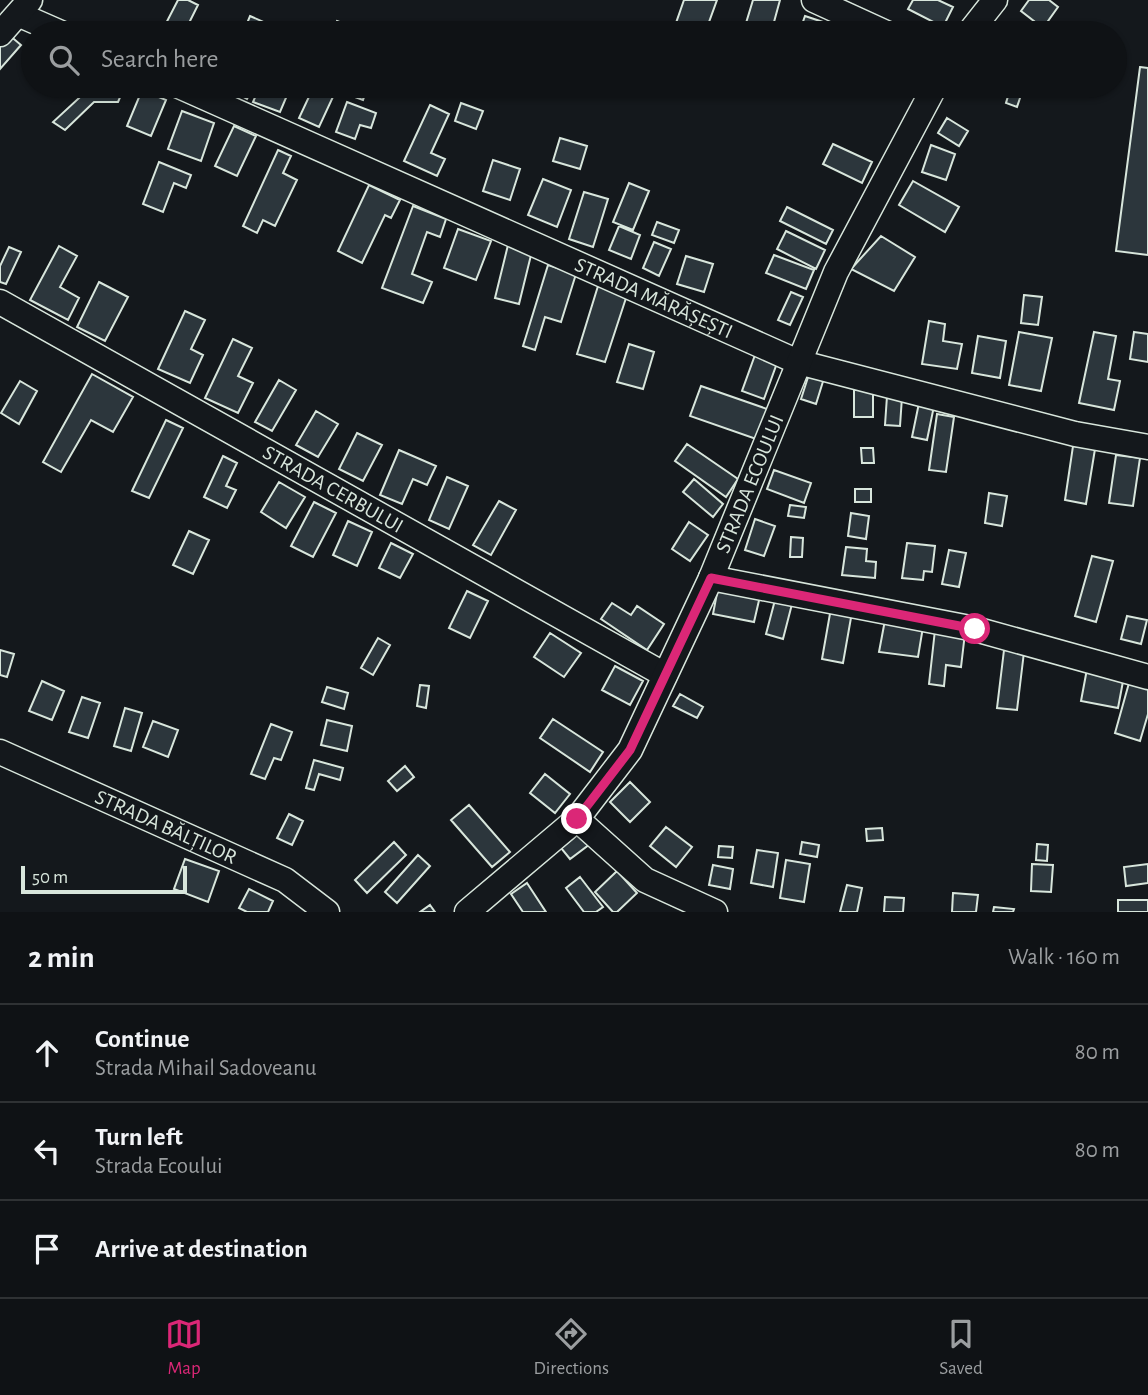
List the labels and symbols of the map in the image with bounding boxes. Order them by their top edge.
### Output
street label: STRADA MĂRĂȘEȘTI [572,254,736,343]
street label: STRADA ECOULUI [712,412,788,556]
street label: STRADA CERBULUI [259,442,407,537]
route start [959,613,990,644]
street label: STRADA BĂLȚILOR [92,786,240,868]
route end [561,803,592,834]
scale bar [21,863,187,895]

